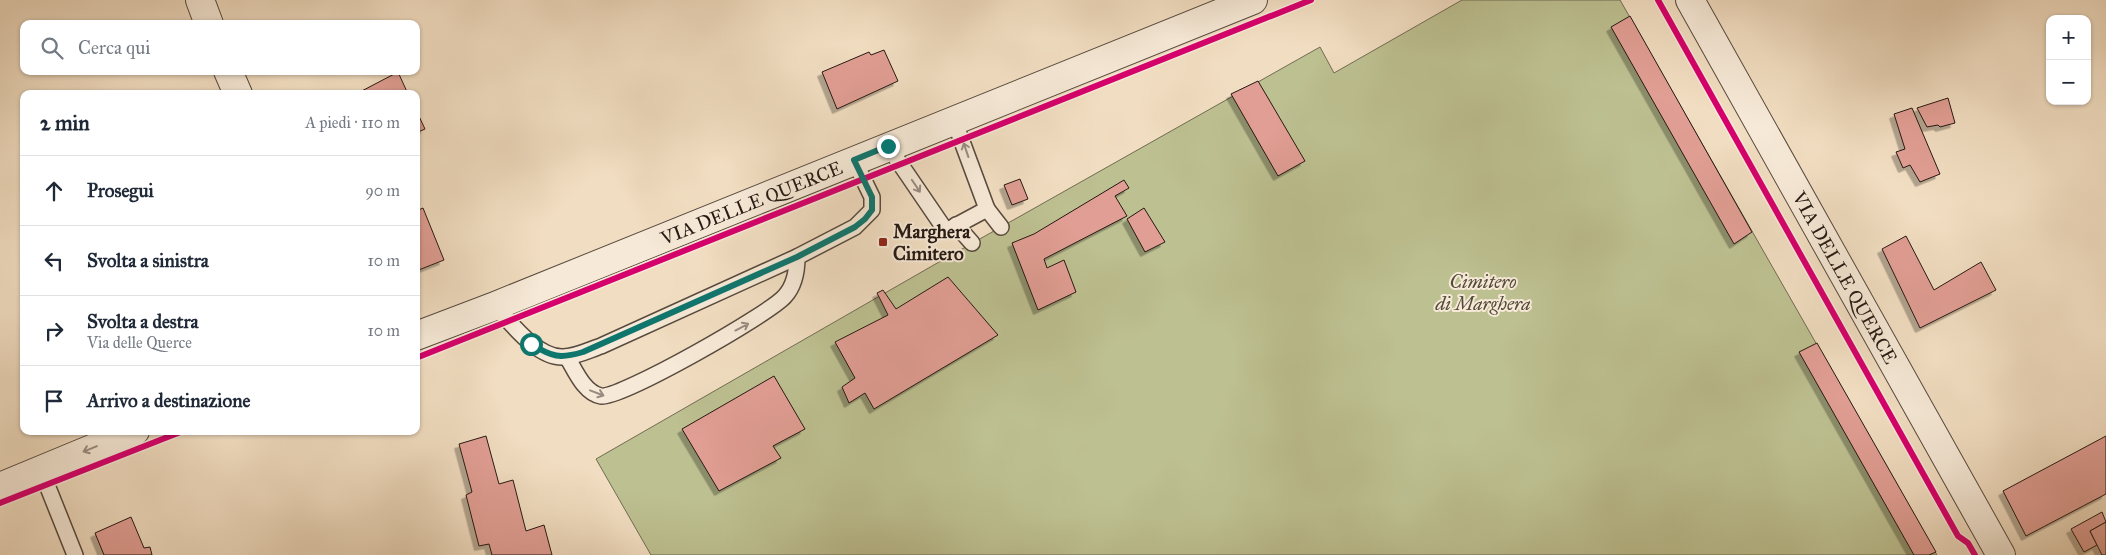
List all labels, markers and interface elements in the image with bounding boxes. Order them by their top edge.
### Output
map controls [2046,15,2091,105]
button: + [2046,15,2091,60]
search box [20,20,420,75]
icon: search [38,34,66,62]
text: Cerca qui [78,36,150,59]
button: − [2046,60,2091,105]
text: 2 min [40,110,90,136]
text: A piedi · 110 m [305,113,400,132]
route end [877,135,900,158]
one-way arrow [961,143,970,158]
street label: VIA DELLE QUERCE [656,155,846,250]
icon: ahead [40,177,68,205]
text: Prosegui [87,179,154,202]
one-way arrow [911,179,921,193]
text: 90 m [365,181,400,200]
street label: VIA DELLE QUERCE [1788,186,1903,368]
place label: Marghera Cimitero [893,220,971,265]
marker: Marghera Cimitero [877,236,889,248]
icon: left [40,247,68,275]
text: Svolta a sinistra [87,249,209,272]
text: 10 m [368,251,400,270]
park label: Cimitero di Marghera [1434,270,1531,315]
text: Svolta a destra [87,310,199,333]
icon: right [40,317,68,345]
text: 10 m [368,321,400,340]
one-way arrow [734,322,749,331]
text: Via delle Querce [87,333,192,352]
route start [520,333,543,356]
icon: arrive [40,387,68,415]
text: Arrivo a destinazione [87,389,250,412]
one-way arrow [589,389,604,398]
one-way arrow [83,445,98,455]

